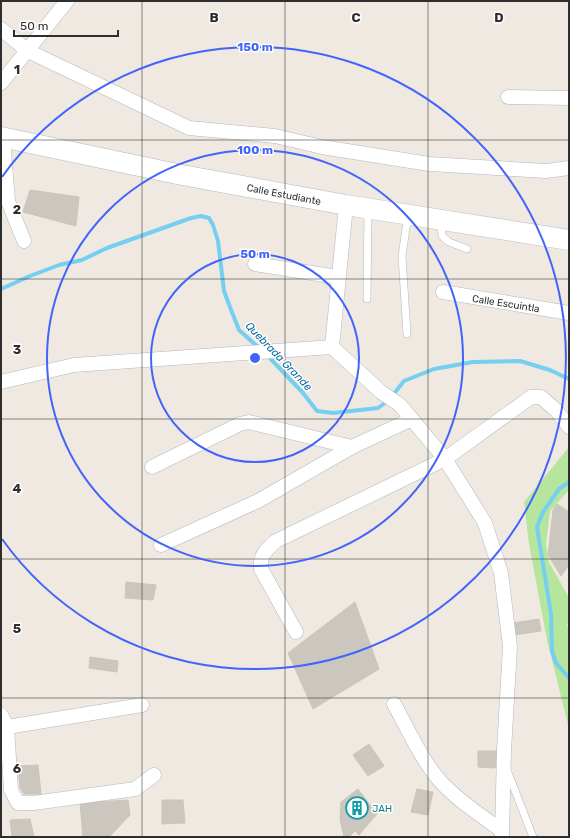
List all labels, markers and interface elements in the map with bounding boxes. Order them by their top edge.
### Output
text: B [209,10,219,25]
text: C [351,10,361,25]
text: D [494,10,504,25]
scale bar [14,12,118,38]
text: 50 m [20,19,48,33]
text: 150 m [237,40,273,54]
text: 1 [14,62,20,77]
text: 100 m [237,143,273,157]
street label: Calle Estudiante [246,182,322,208]
text: 2 [13,202,21,217]
text: 50 m [240,247,270,261]
street label: Calle Escuintla [471,293,540,315]
water label: Quebrada Grande [242,319,315,393]
text: 3 [13,342,22,357]
centre of rings [248,351,262,365]
text: 4 [13,481,22,496]
text: 5 [13,621,21,636]
text: 6 [13,761,22,776]
building icon: JAH [344,795,370,821]
place label: JAH [372,803,392,815]

